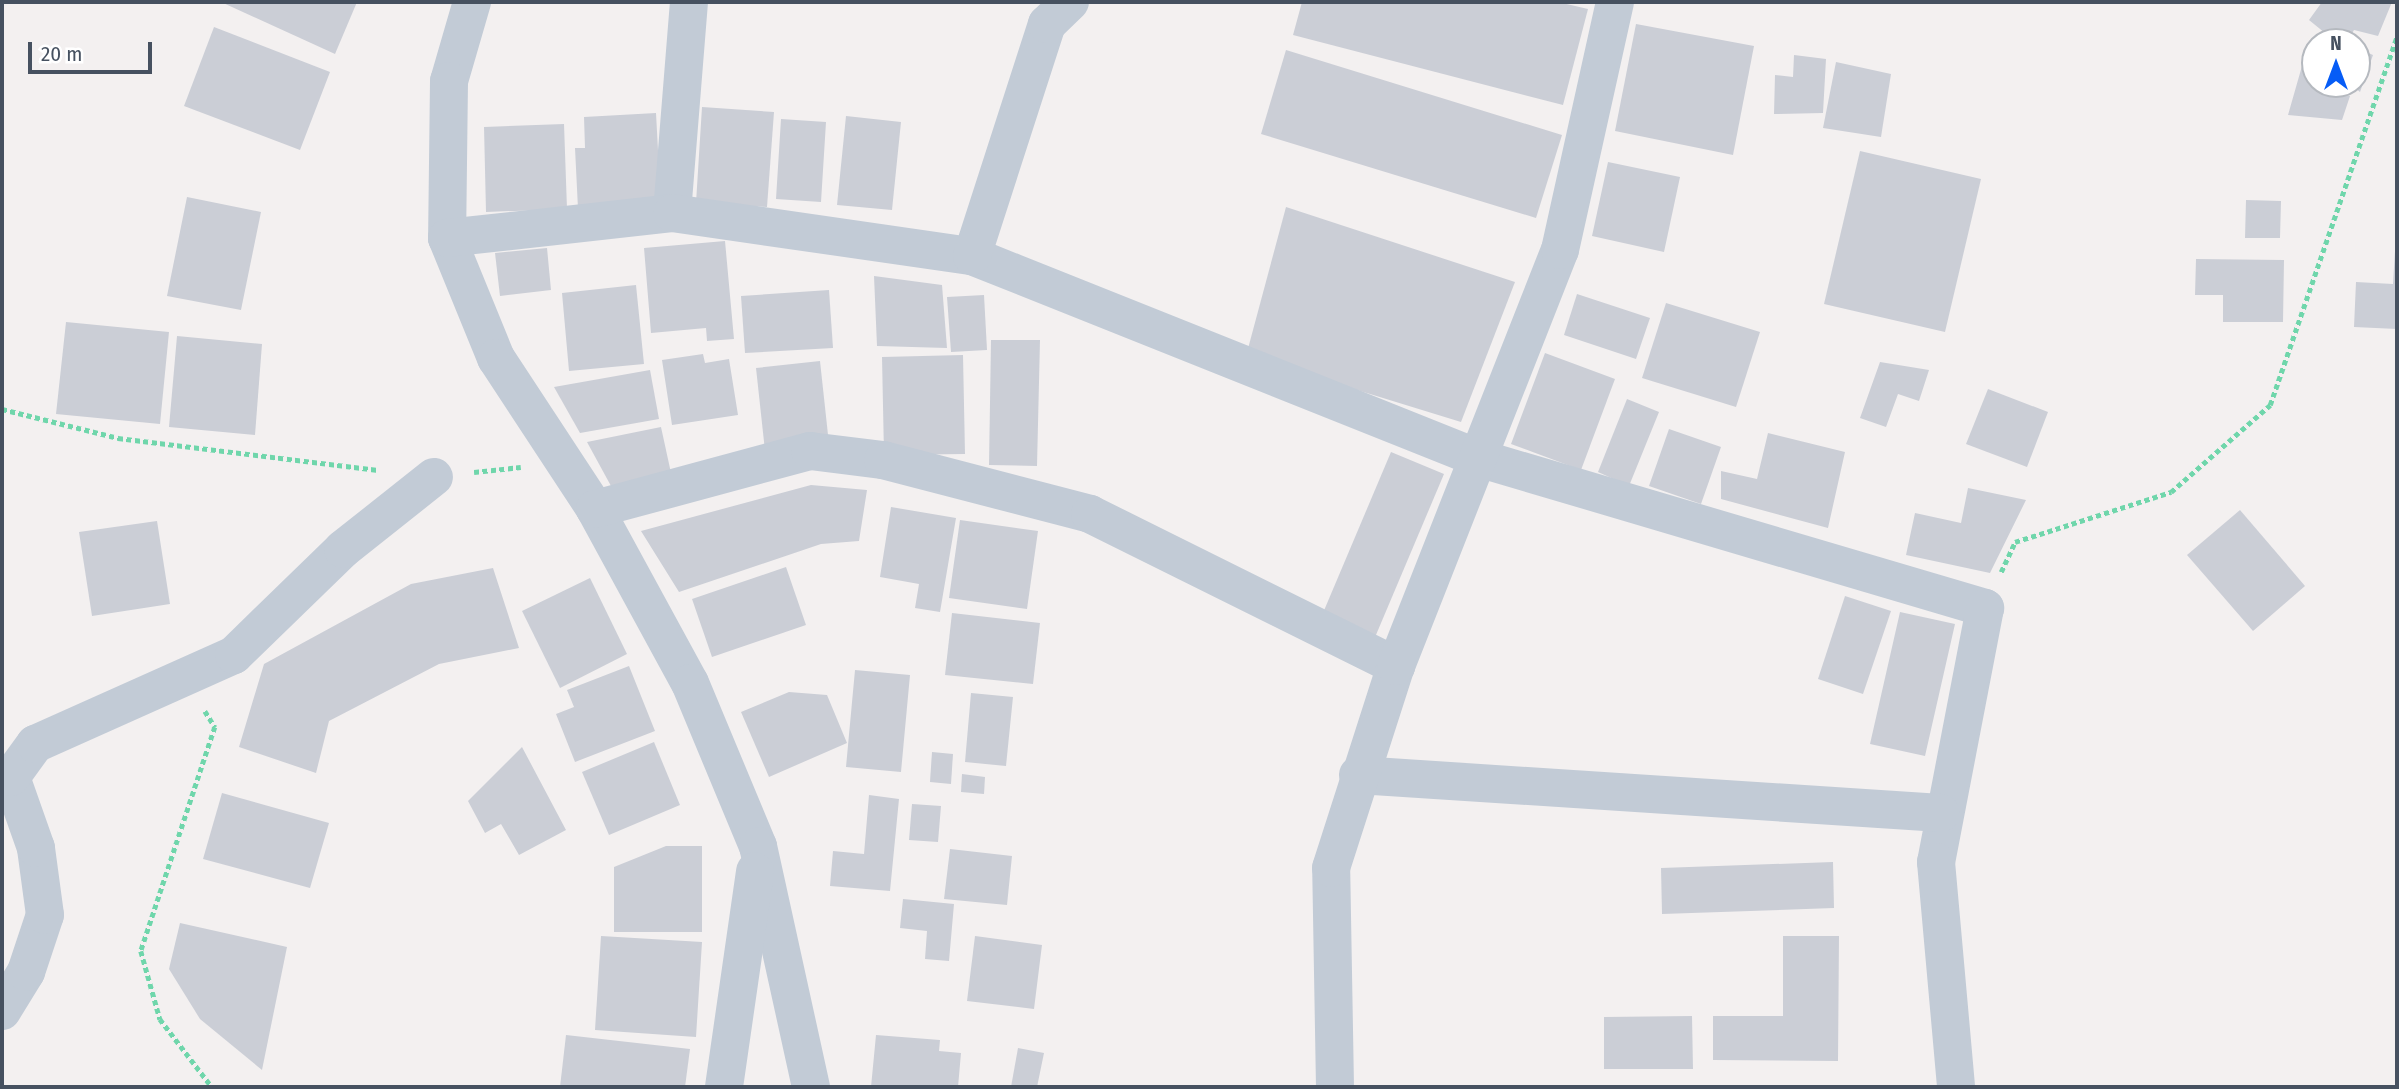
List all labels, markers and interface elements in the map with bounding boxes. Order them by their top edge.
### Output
scale bar [32,28,156,72]
north arrow [2301,28,2371,98]
text: N [2330,32,2342,55]
text: 20 m [41,41,82,67]

